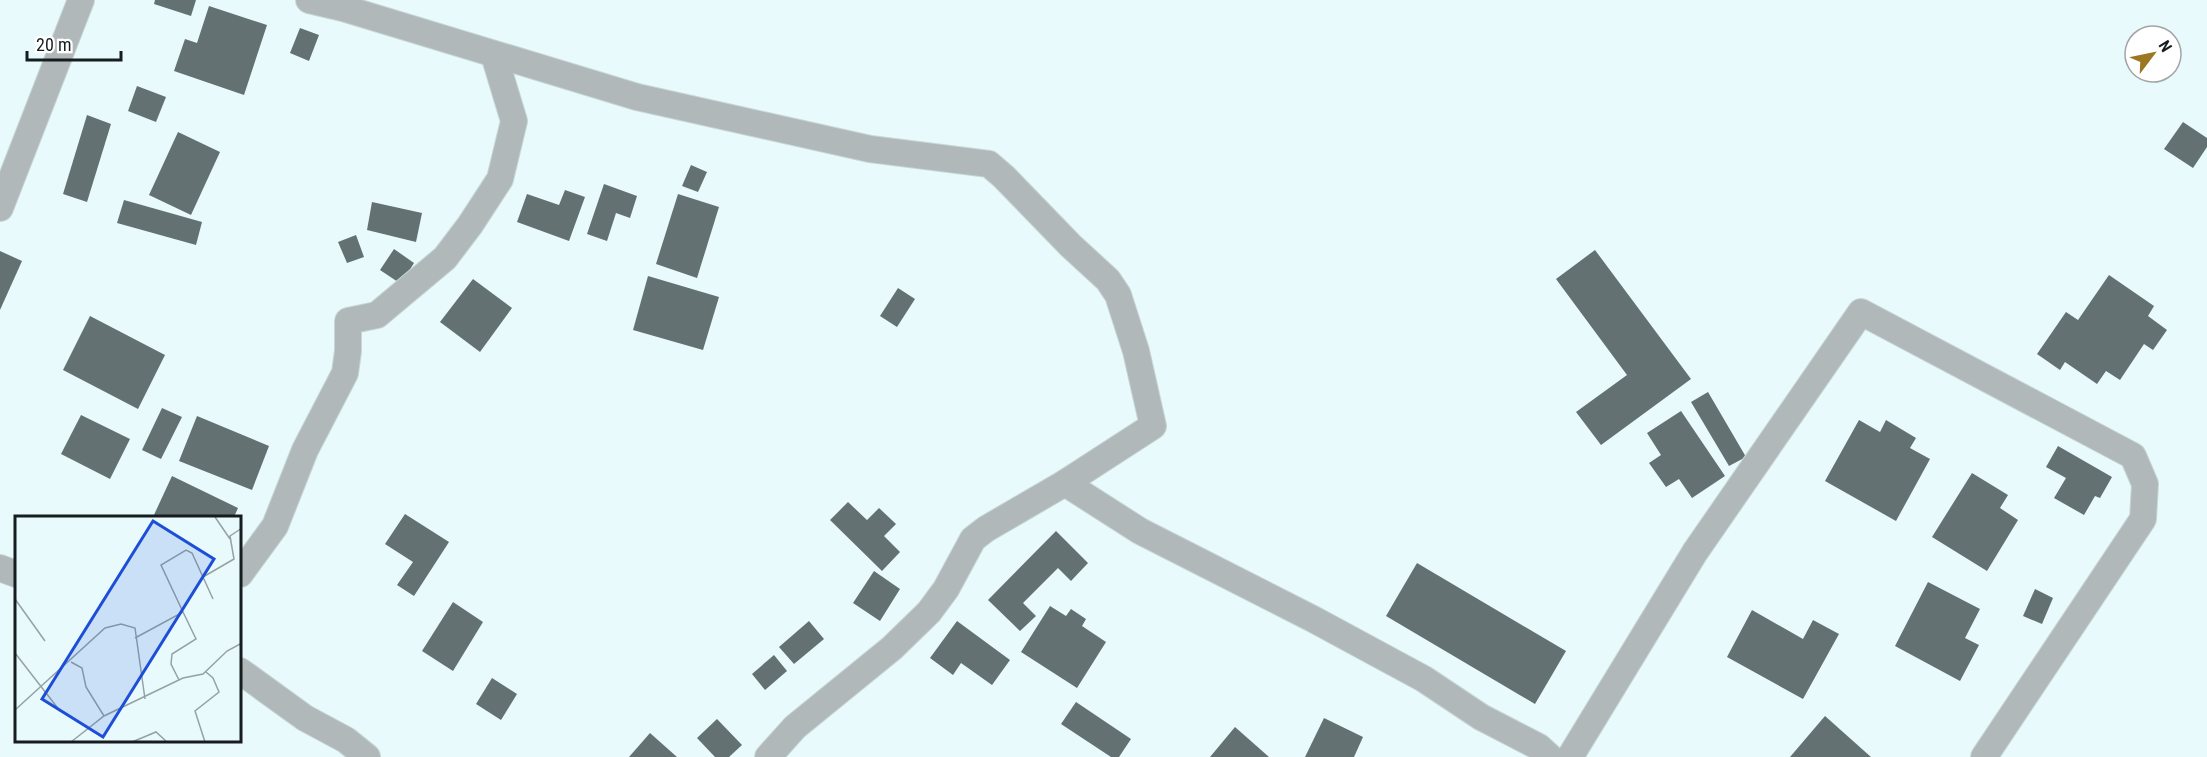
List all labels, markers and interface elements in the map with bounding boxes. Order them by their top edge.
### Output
scale bar [27,24,122,62]
north arrow [2123,24,2183,84]
text: 20 m [36,34,71,55]
text: N [2155,37,2176,56]
inset map [15,516,242,742]

